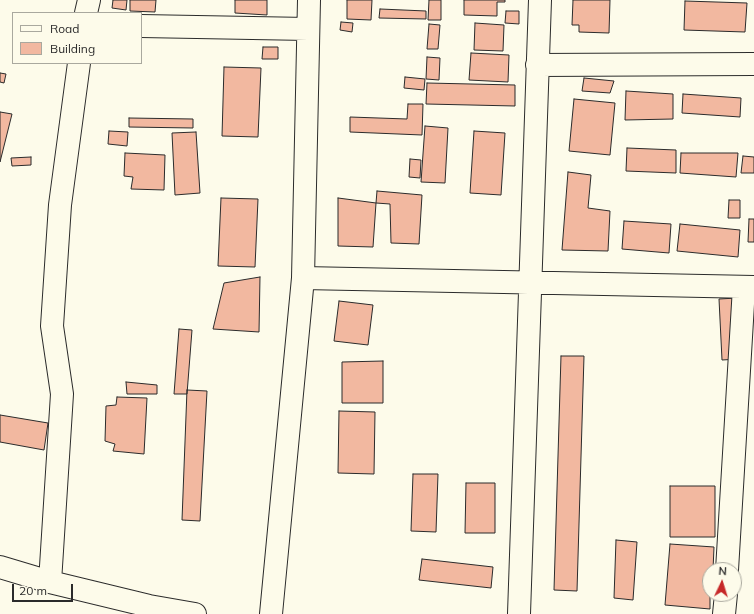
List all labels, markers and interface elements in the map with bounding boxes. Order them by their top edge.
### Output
legend [12,12,142,64]
text: Road [50,21,79,36]
text: Building [50,41,95,56]
north arrow [702,562,742,602]
text: N [718,564,727,578]
scale bar [14,576,75,602]
text: 20 m [19,583,47,598]

